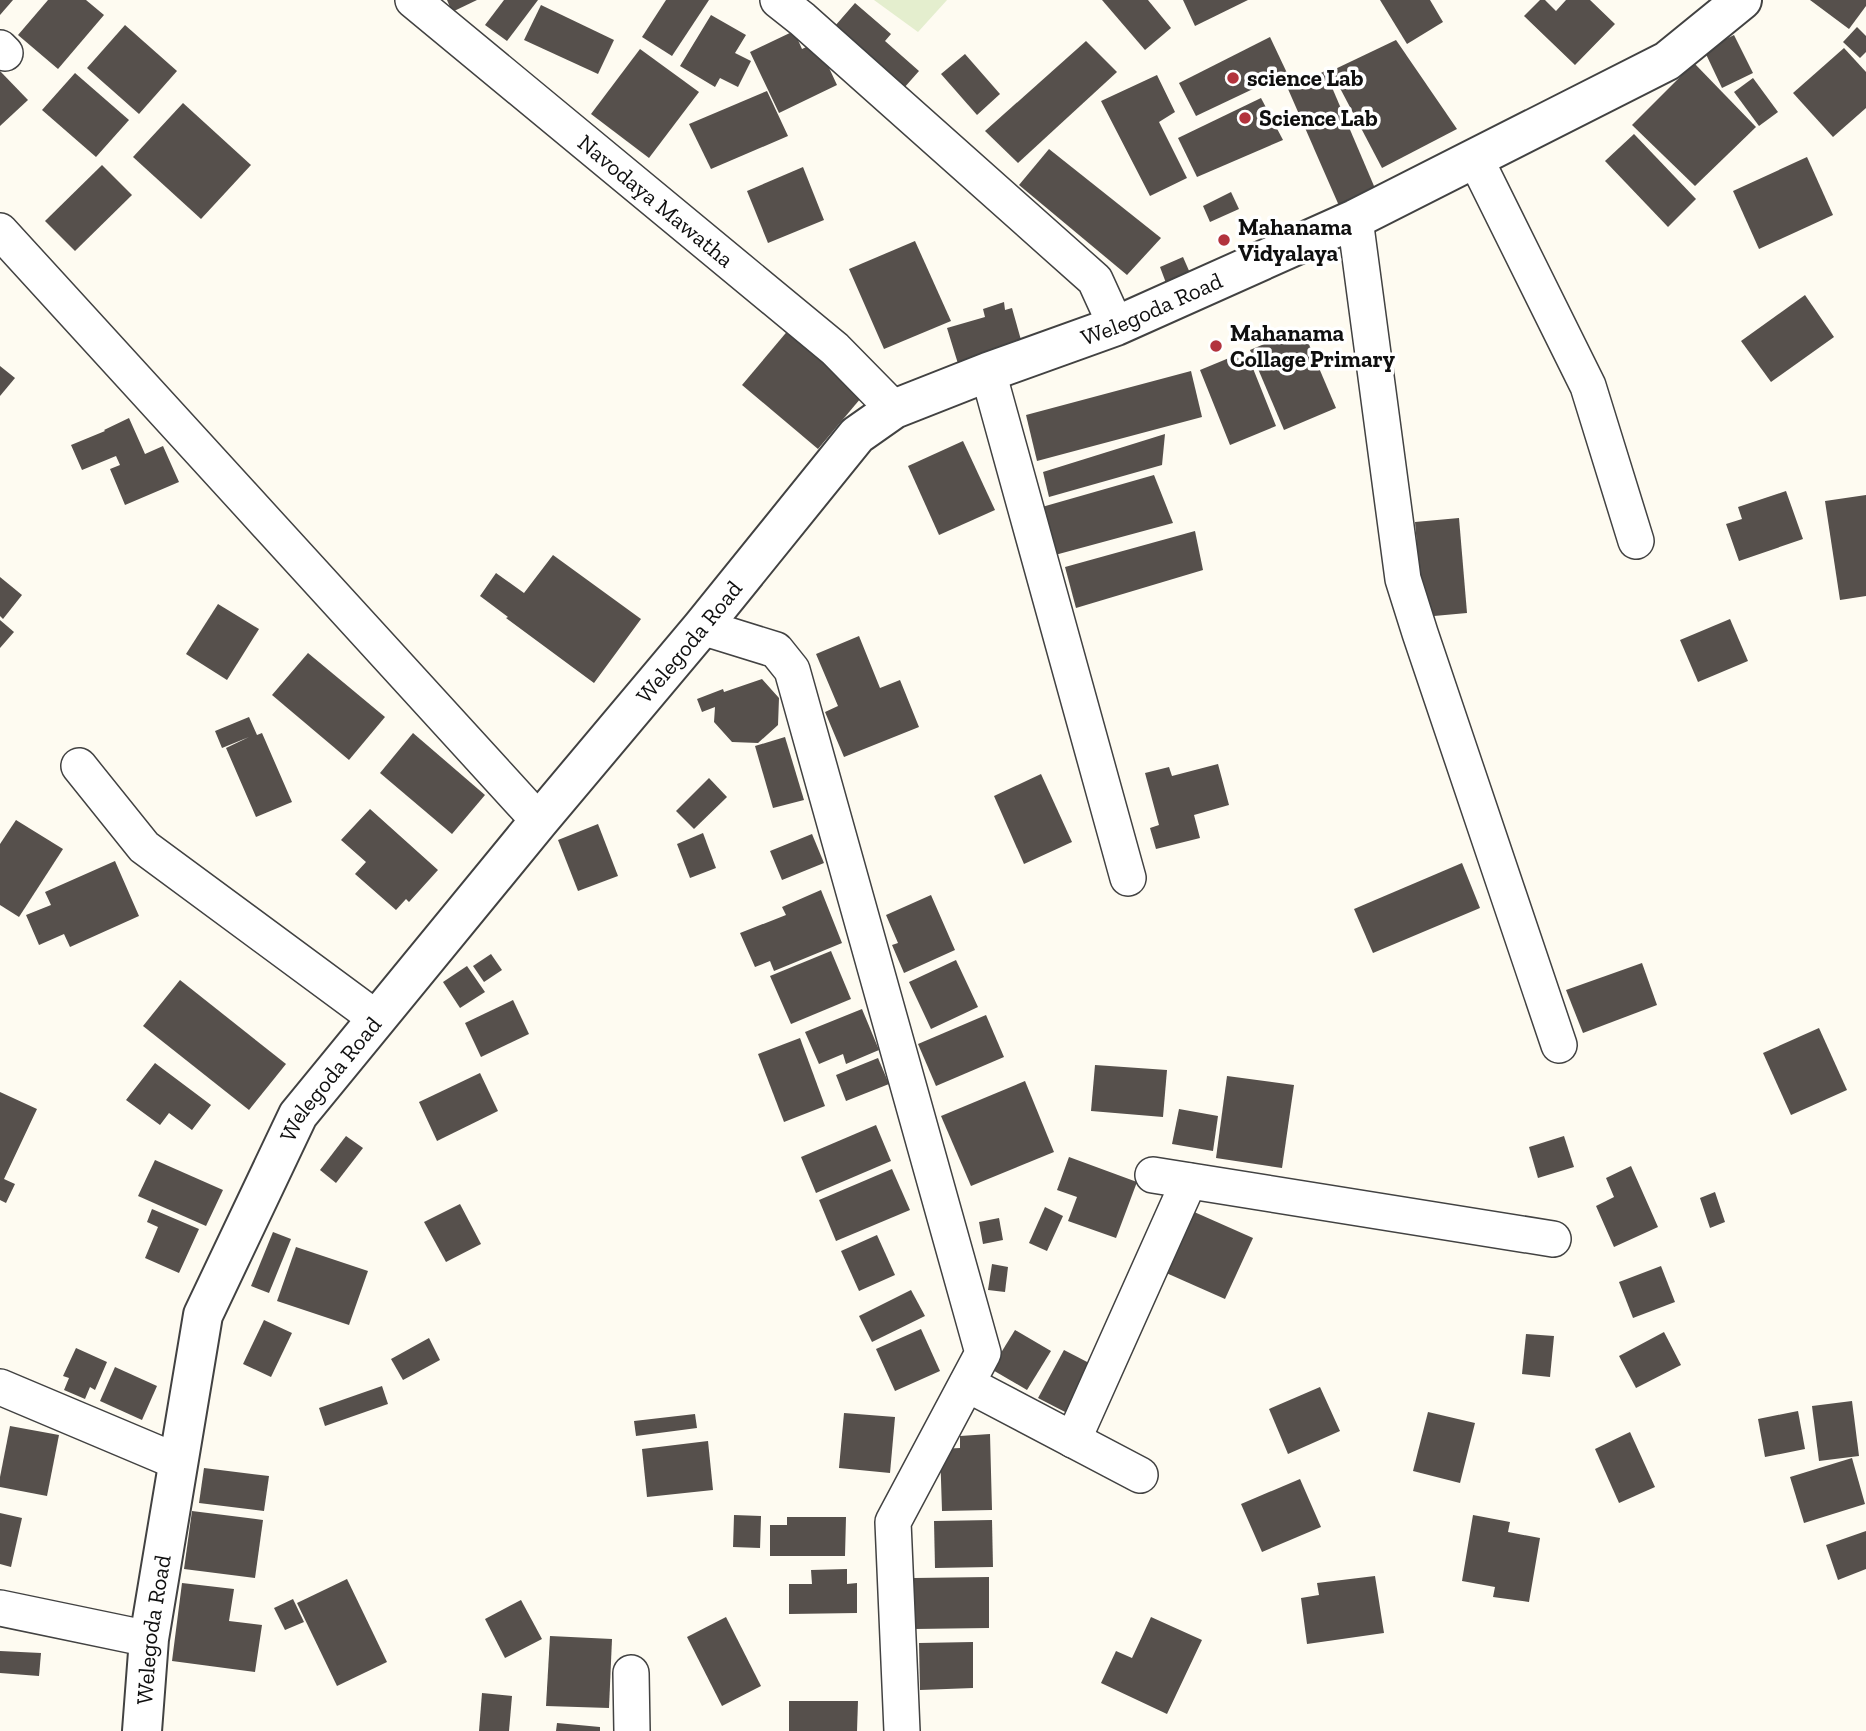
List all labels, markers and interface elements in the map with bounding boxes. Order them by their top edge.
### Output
place label: science Lab [1247,64,1364,92]
marker: science Lab [1225,70,1241,86]
place label: Science Lab [1259,104,1378,132]
marker: Science Lab [1237,110,1253,126]
street label: Navodaya Mawatha [572,128,739,273]
place label: Mahanama Vidyalaya [1238,213,1353,267]
marker: Mahanama Vidyalaya [1216,232,1232,248]
street label: Welegoda Road [1077,266,1227,351]
place label: Mahanama Collage Primary [1230,319,1396,373]
marker: Mahanama Collage Primary [1208,338,1224,354]
street label: Welegoda Road [630,574,748,709]
street label: Welegoda Road [273,1010,387,1146]
street label: Welegoda Road [130,1552,177,1706]

